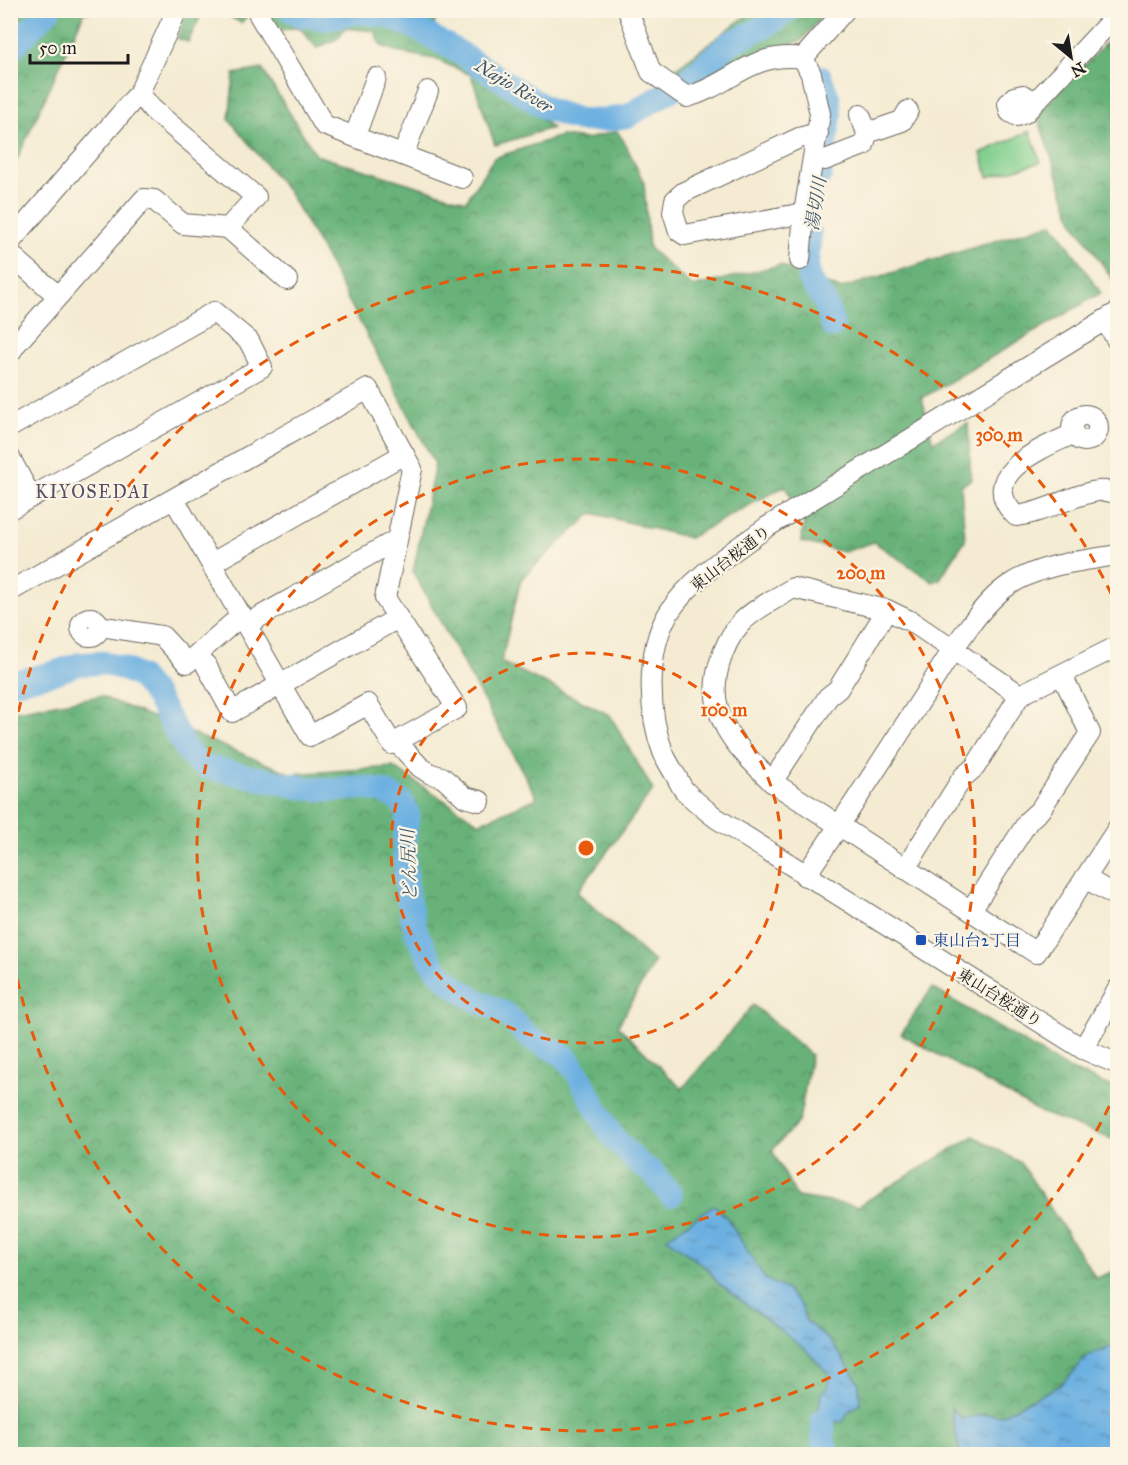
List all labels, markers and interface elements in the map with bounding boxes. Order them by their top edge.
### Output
scale bar [30,27,128,65]
north arrow [1041,27,1101,87]
text: 50 m [39,37,77,59]
water label: Najio River [471,54,558,118]
text: N [1067,58,1089,81]
water label: 湯切川 [801,174,831,232]
text: 300 m [975,424,1023,447]
district label: KIYOSEDAI [35,481,151,503]
street label: 東山台桜通り [687,521,774,595]
text: 200 m [837,562,886,584]
text: 100 m [701,699,748,721]
water label: どん尻川 [397,827,421,901]
centre of rings [576,838,596,858]
place label: 東山台2丁目 [933,931,1021,950]
marker: 東山台2丁目 [914,933,928,947]
street label: 東山台桜通り [954,964,1045,1031]

